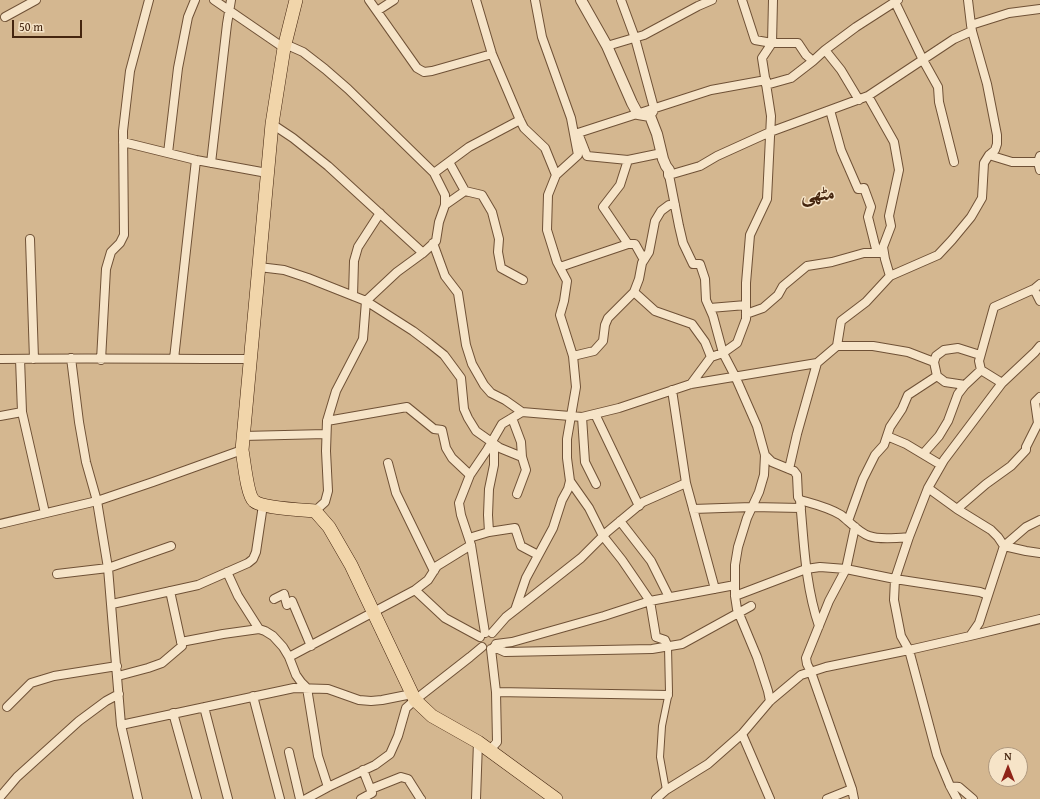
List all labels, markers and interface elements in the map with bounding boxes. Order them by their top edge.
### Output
scale bar [14,12,84,38]
text: 50 m [19,18,43,35]
district label: مٹھی [801,182,835,208]
north arrow [988,747,1028,787]
text: N [1004,748,1012,764]

